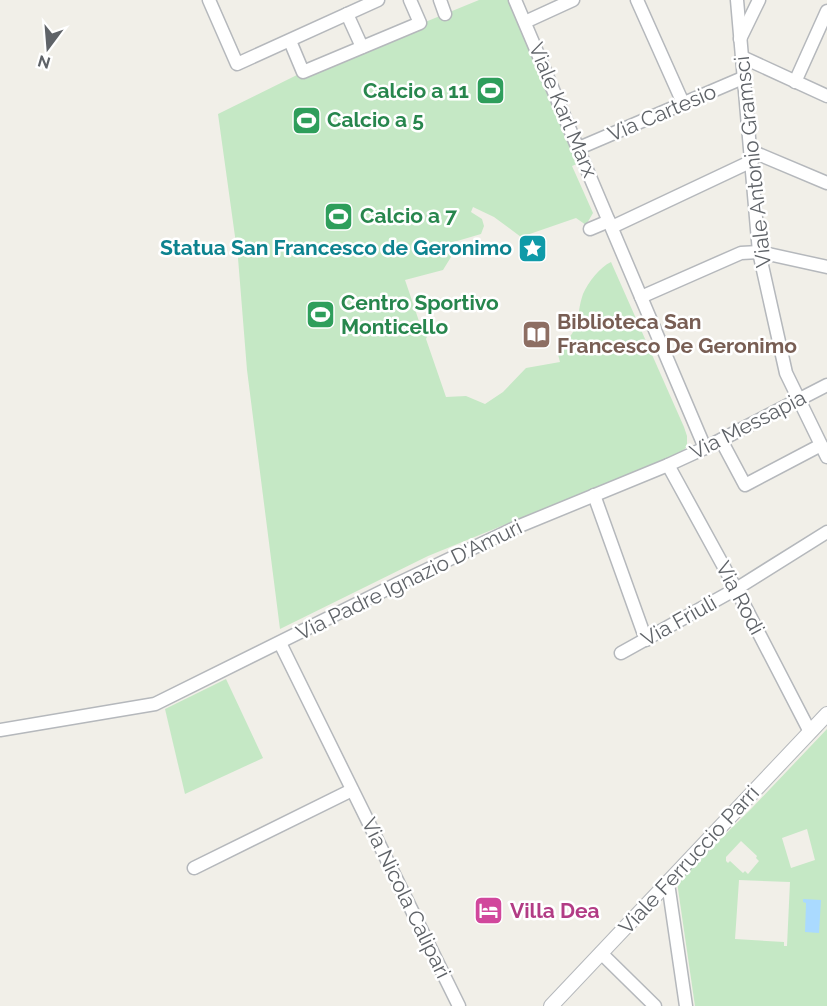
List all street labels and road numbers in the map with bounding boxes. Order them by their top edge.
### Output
street label: Viale Karl Marx [524,39,603,181]
street label: Viale Antonio Gramsci [729,55,776,269]
street label: Via Cartesio [604,79,720,147]
street label: Via Messapia [686,385,810,465]
street label: Via Padre Ignazio D'Amuri [292,514,526,645]
street label: Via Rodi [711,557,770,639]
street label: Via Friuli [637,590,721,651]
street label: Viale Ferruccio Parri [613,780,764,939]
street label: Via Nicola Calipari [357,813,456,982]

